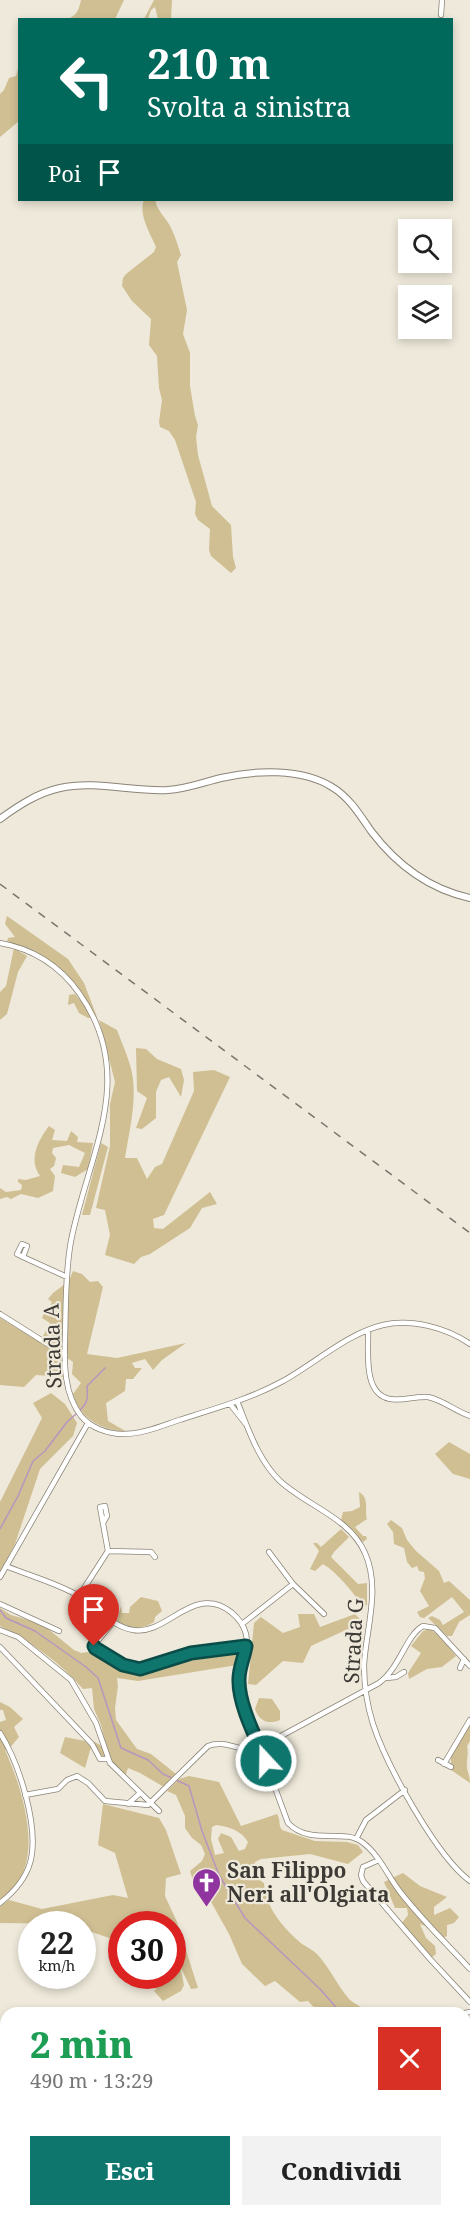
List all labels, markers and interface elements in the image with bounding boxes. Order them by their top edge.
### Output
text: 210 m [147,34,271,91]
icon: left [48,42,126,120]
text: Svolta a sinistra [147,88,351,125]
icon: arrive [93,156,126,189]
text: Poi [48,158,81,188]
map controls [398,219,452,339]
button: search [398,219,452,273]
button: layers [398,285,452,339]
street label: Strada A [37,1303,67,1389]
pin [68,1584,119,1646]
icon: arrive [77,1593,110,1626]
street label: Strada G [337,1598,369,1684]
position arrow [234,1729,298,1793]
place label: San Filippo Neri all'Olgiata [227,1856,390,1908]
church icon: San Filippo Neri all'Olgiata [190,1866,222,1908]
speed limit sign: 30 [108,1911,186,1989]
text: 22 [40,1922,74,1963]
text: km/h [39,1955,75,1975]
text: 2 min [30,2020,133,2069]
button: close [378,2027,441,2090]
text: 490 m · 13:29 [30,2067,153,2094]
button: Esci [30,2136,230,2205]
button: Condividi [242,2136,441,2205]

